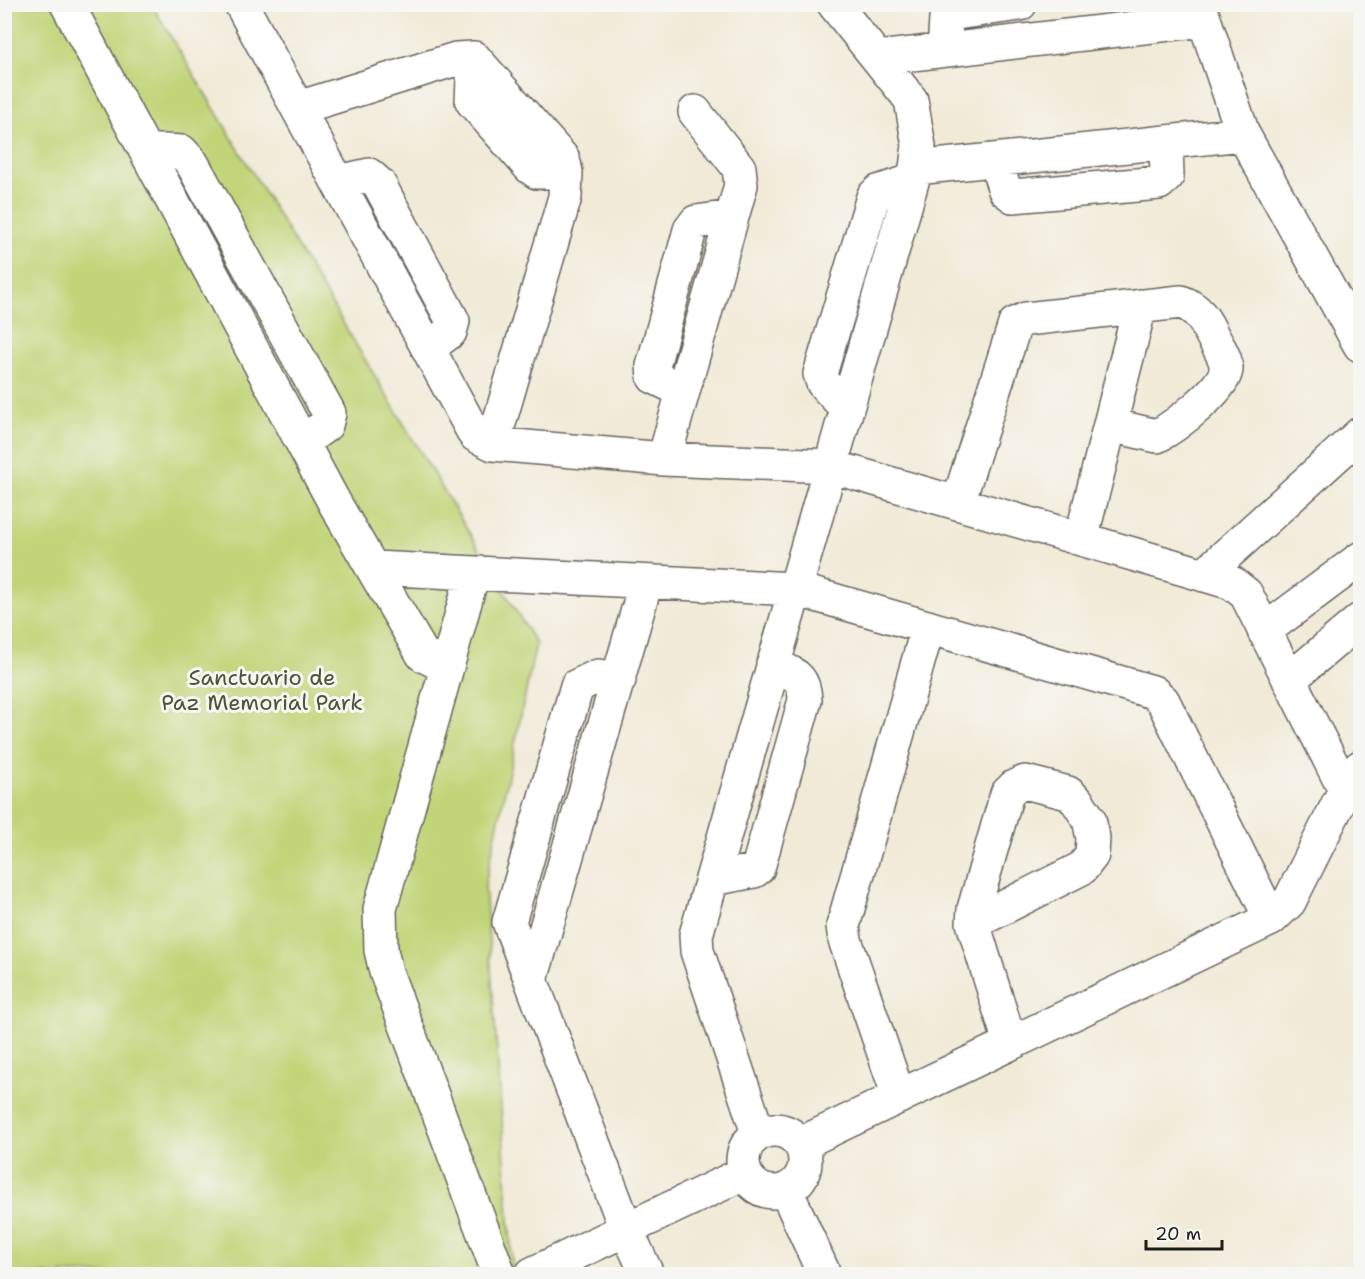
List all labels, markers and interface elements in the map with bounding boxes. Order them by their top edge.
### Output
park label: Sanctuario de Paz Memorial Park [161,663,363,717]
scale bar [1146,1213,1222,1251]
text: 20 m [1155,1222,1201,1246]

